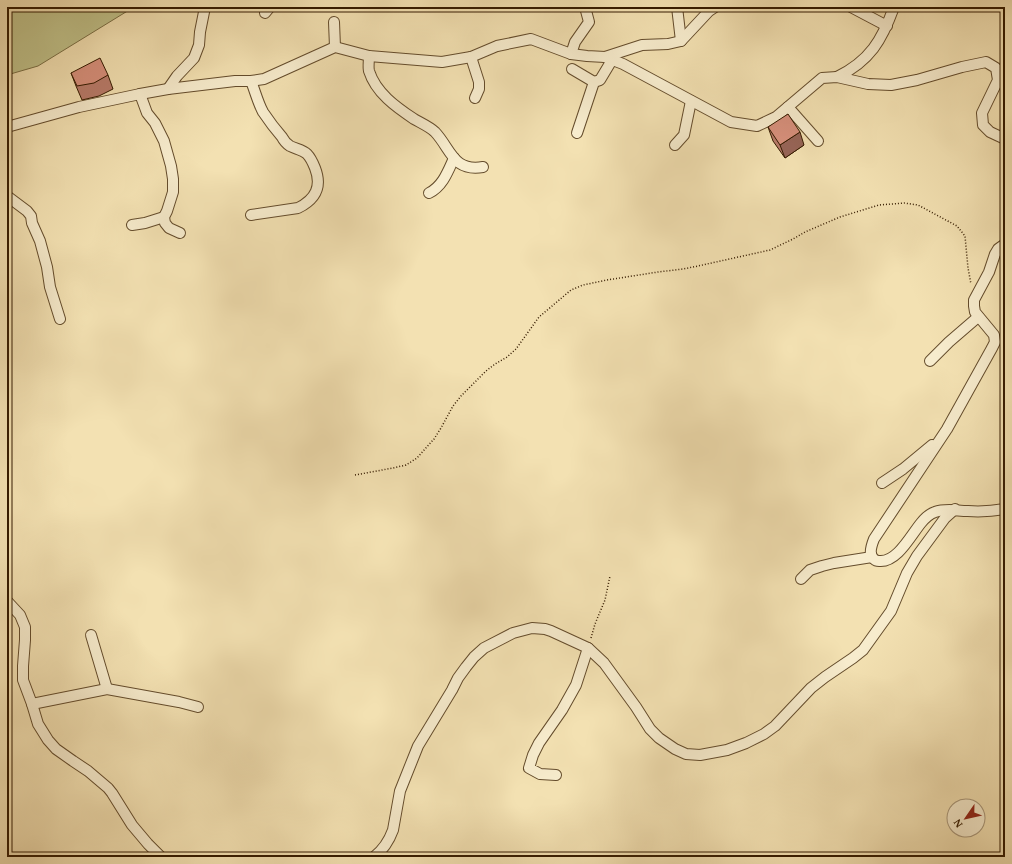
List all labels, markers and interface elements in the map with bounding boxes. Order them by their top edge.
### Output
north arrow [946,798,986,838]
text: N [949,816,966,831]

